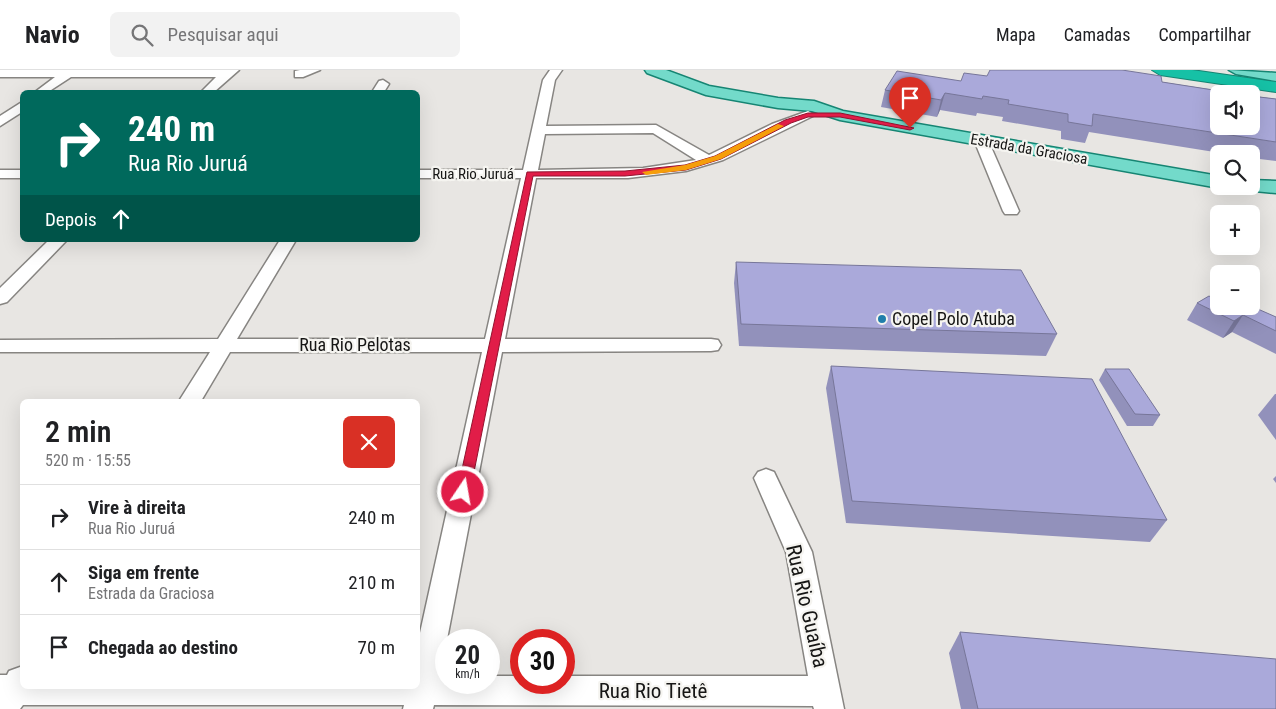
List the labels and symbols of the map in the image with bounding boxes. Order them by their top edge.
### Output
pin [889,77,931,128]
street label: Estrada da Graciosa [969,130,1089,168]
street label: Rua Rio Juruá [432,165,514,183]
place label: Copel Polo Atuba [892,308,1015,329]
marker: Copel Polo Atuba [876,313,888,325]
street label: Rua Rio Pelotas [299,334,411,355]
position arrow [436,465,488,517]
street label: Rua Rio Guaíba [781,542,833,670]
speed limit sign: 30 [510,629,575,694]
street label: Rua Rio Tietê [599,679,708,703]

